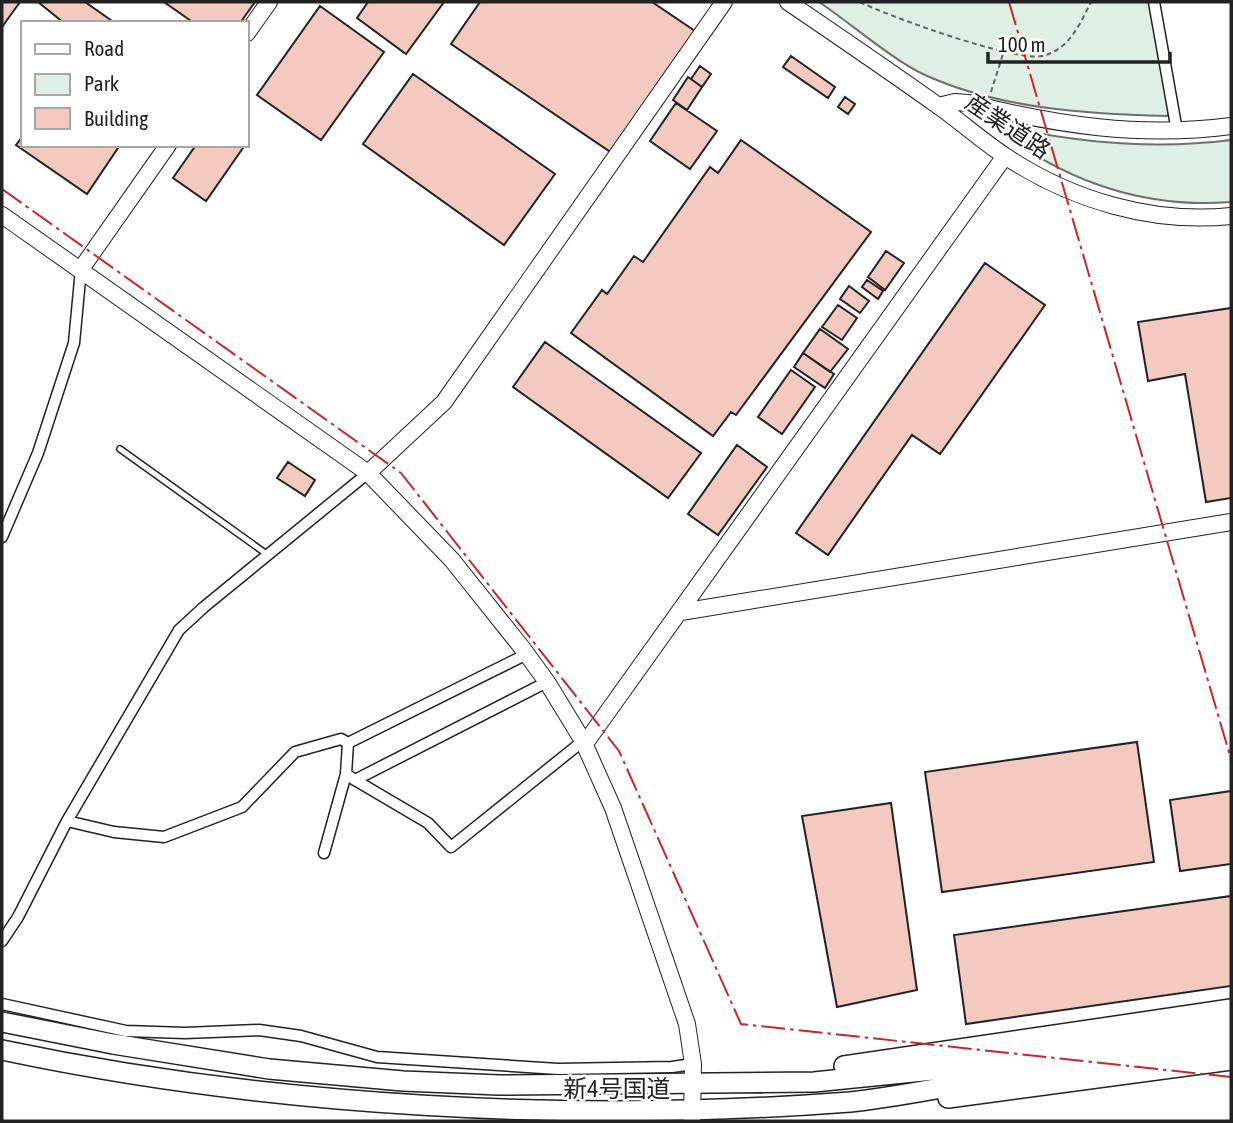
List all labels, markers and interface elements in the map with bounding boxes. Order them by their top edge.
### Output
legend [21,21,248,147]
scale bar [988,21,1170,65]
text: 100 m [998,32,1046,56]
text: Road [84,36,124,60]
text: Park [84,71,119,95]
street label: 産業道路 [961,88,1055,164]
text: Building [84,106,148,130]
street label: 新4号国道 [563,1075,671,1102]

